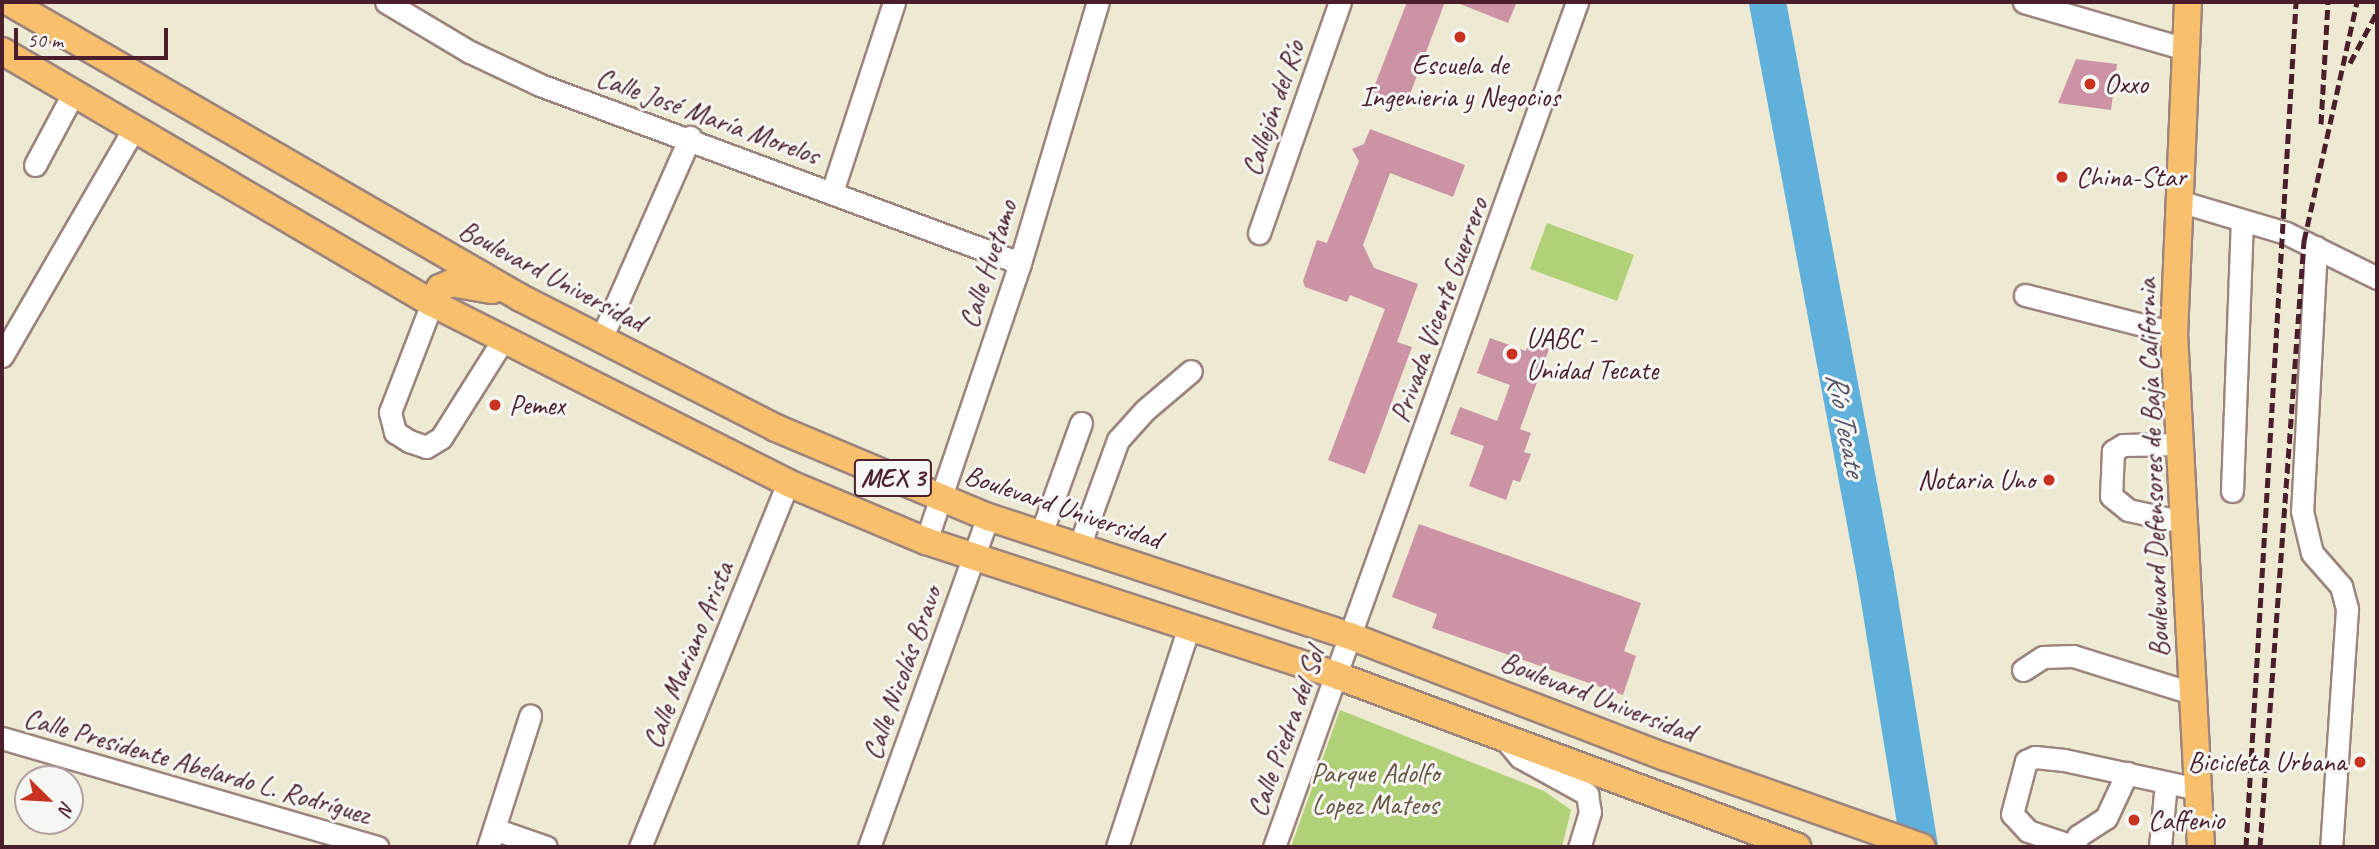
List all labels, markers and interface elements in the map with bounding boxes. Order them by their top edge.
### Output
scale bar [18,14,172,58]
text: 50 m [27,27,63,53]
marker: Escuela de Ingenieria y Negocios [1452,29,1468,45]
street label: Callejón del Río [1234,36,1312,180]
place label: Escuela de Ingenieria y Negocios [1360,48,1560,114]
street label: Calle José María Morelos [592,60,824,172]
place label: Oxxo [2104,67,2148,101]
marker: Oxxo [2082,76,2098,92]
place label: China-Star [2076,160,2186,194]
marker: China-Star [2054,169,2070,185]
street label: Privada Vicente Guerrero [1383,193,1495,427]
street label: Calle Huetamo [951,195,1025,333]
street label: Boulevard Universidad [453,213,651,339]
street label: Boulevard Defensores de Baja California [2130,278,2176,658]
place label: UABC - Unidad Tecate [1526,321,1656,387]
marker: UABC - Unidad Tecate [1504,346,1520,362]
water label: Río Tecate [1819,370,1873,478]
place label: Pemex [509,388,565,422]
marker: Pemex [487,397,503,413]
road number: MEX 3 [853,456,933,500]
street label: Boulevard Universidad [960,457,1166,557]
place label: Notaria Uno [1918,463,2035,497]
marker: Notaria Uno [2041,472,2057,488]
street label: Calle Mariano Arista [635,557,741,753]
street label: Calle Nicolás Bravo [855,582,949,764]
street label: Calle Piedra del Sol [1240,643,1332,821]
street label: Boulevard Universidad [1495,644,1701,750]
street label: Calle Presidente Abelardo L. Rodríguez [20,701,374,831]
place label: Bicicleta Urbana [2187,745,2346,779]
marker: Bicicleta Urbana [2352,754,2368,770]
park label: Parque Adolfo Lopez Mateos [1311,756,1439,822]
north arrow [14,765,84,835]
text: N [53,797,80,818]
place label: Caffenio [2148,803,2224,837]
marker: Caffenio [2126,812,2142,828]

